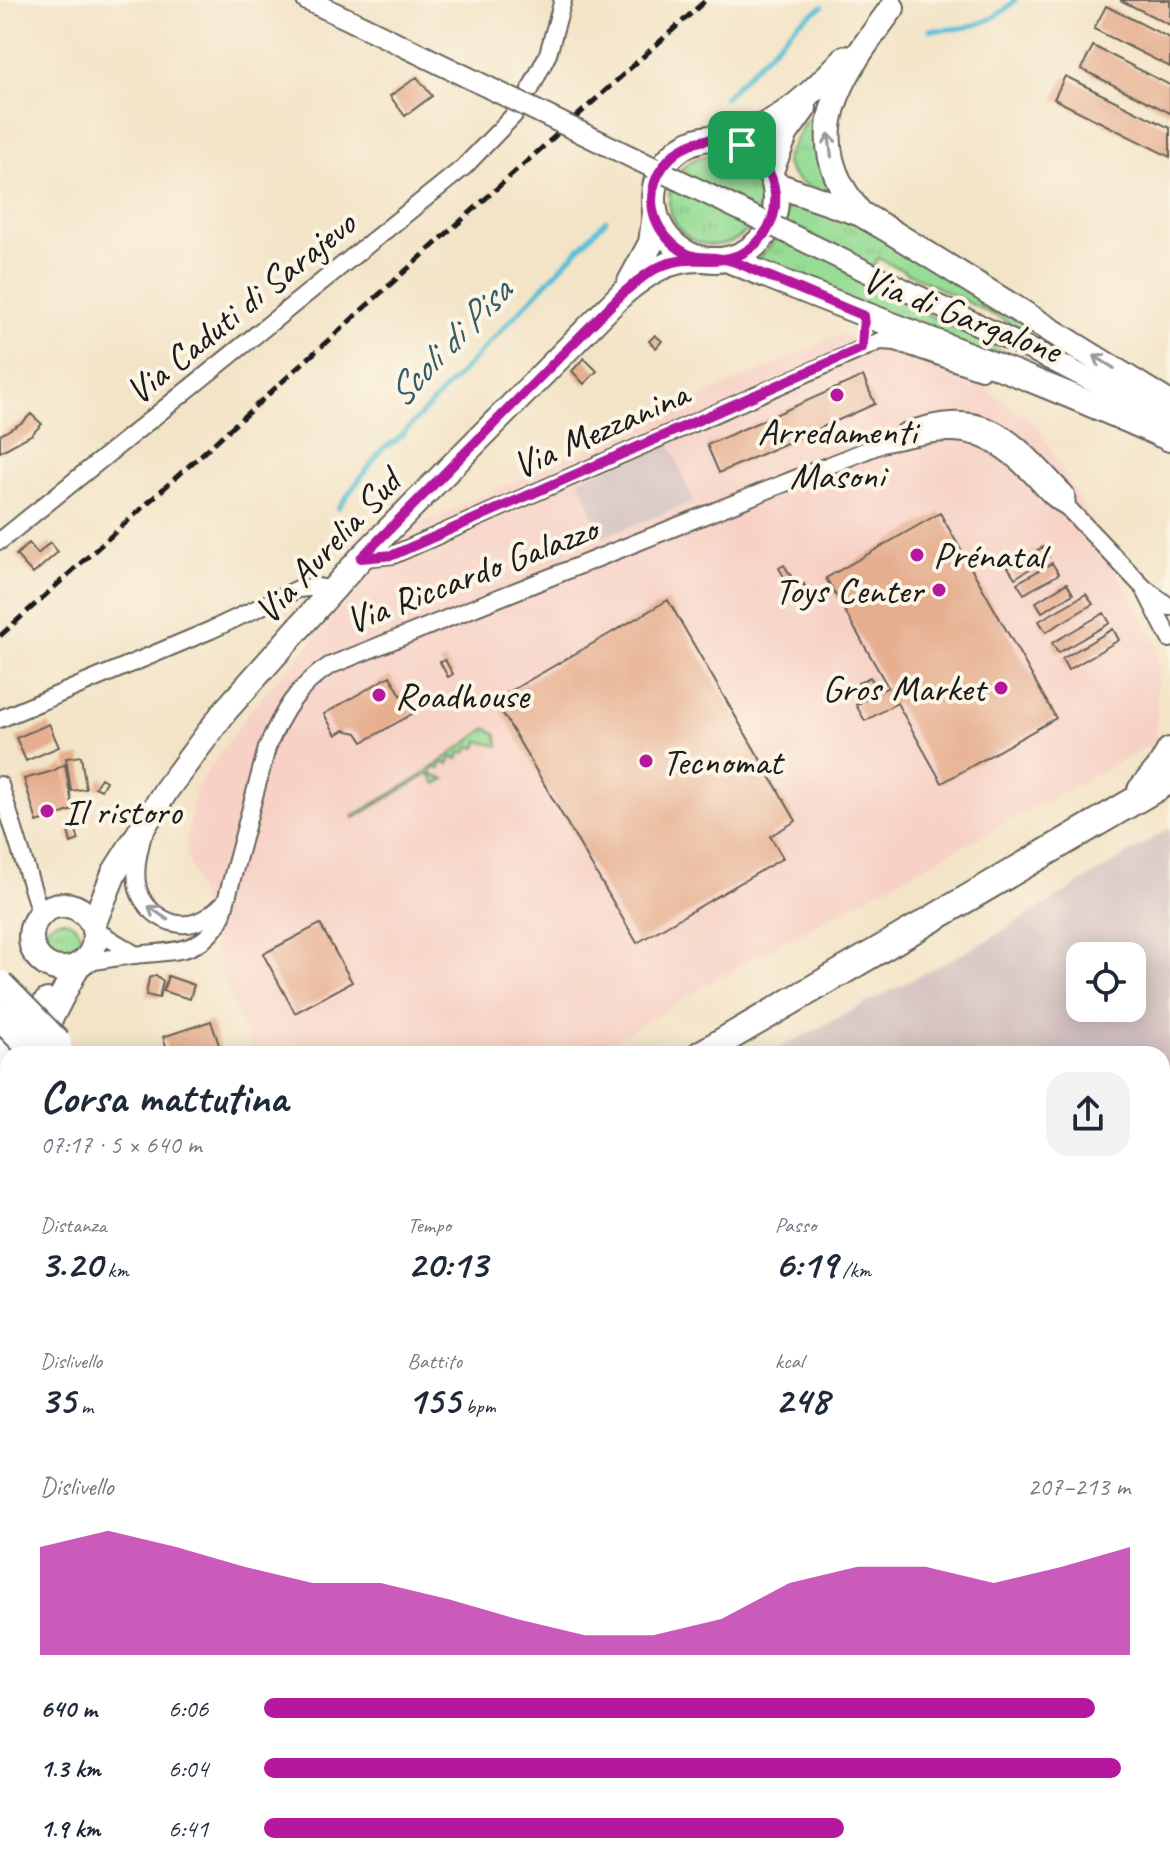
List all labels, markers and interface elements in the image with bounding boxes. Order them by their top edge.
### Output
pin [708,111,776,179]
icon: arrive [720,123,764,167]
one-way arrow [822,132,837,158]
street label: Via Caduti di Sarajevo [116,199,367,415]
street label: Via di Gargalone [856,255,1070,375]
water label: Scoli di Pisa [375,265,525,418]
one-way arrow [1094,354,1116,370]
street label: Via Mezzanina [505,369,698,489]
marker: Arredamenti Masoni [828,386,846,404]
place label: Arredamenti Masoni [758,408,920,499]
street label: Via Aurelia Sud [244,456,414,633]
street label: Via Riccardo Galazzo [339,504,607,644]
place label: Prénatal [933,532,1051,579]
marker: Prénatal [908,546,926,564]
place label: Toys Center [774,567,925,614]
marker: Toys Center [930,581,948,599]
place label: Gros Market [822,665,988,712]
place label: Roadhouse [395,672,531,719]
marker: Gros Market [992,679,1010,697]
marker: Roadhouse [370,686,388,704]
place label: Tecnomat [662,738,785,785]
marker: Tecnomat [637,752,655,770]
place label: Il ristoro [63,788,183,835]
marker: Il ristoro [38,802,56,820]
one-way arrow [148,905,169,922]
map controls [1066,942,1146,1022]
button: locate [1066,942,1146,1022]
text: Corsa mattutina [40,1070,288,1125]
button: share [1046,1072,1130,1156]
text: 07:17 · 5 × 640 m [40,1128,201,1161]
text: Distanza [40,1211,107,1239]
text: Tempo [407,1211,451,1239]
text: Passo [775,1211,816,1239]
text: 3.20 [40,1239,102,1289]
text: 20:13 [407,1239,487,1289]
text: 6:19 [775,1239,837,1289]
text: km [102,1256,129,1284]
text: /km [837,1256,871,1284]
text: Dislivello [40,1347,102,1375]
text: Battito [407,1347,462,1375]
text: kcal [775,1347,804,1375]
text: 35 [40,1375,75,1425]
text: 155 [407,1375,460,1425]
text: 248 [775,1375,829,1425]
text: m [75,1392,93,1420]
text: bpm [460,1392,496,1420]
text: Dislivello [40,1470,113,1503]
text: 207–213 m [1027,1470,1130,1503]
text: 640 m [40,1692,97,1725]
text: 6:06 [168,1692,208,1725]
text: 1.3 km [40,1752,100,1785]
text: 6:04 [168,1752,208,1785]
text: 1.9 km [40,1812,100,1845]
text: 6:41 [168,1812,208,1845]

